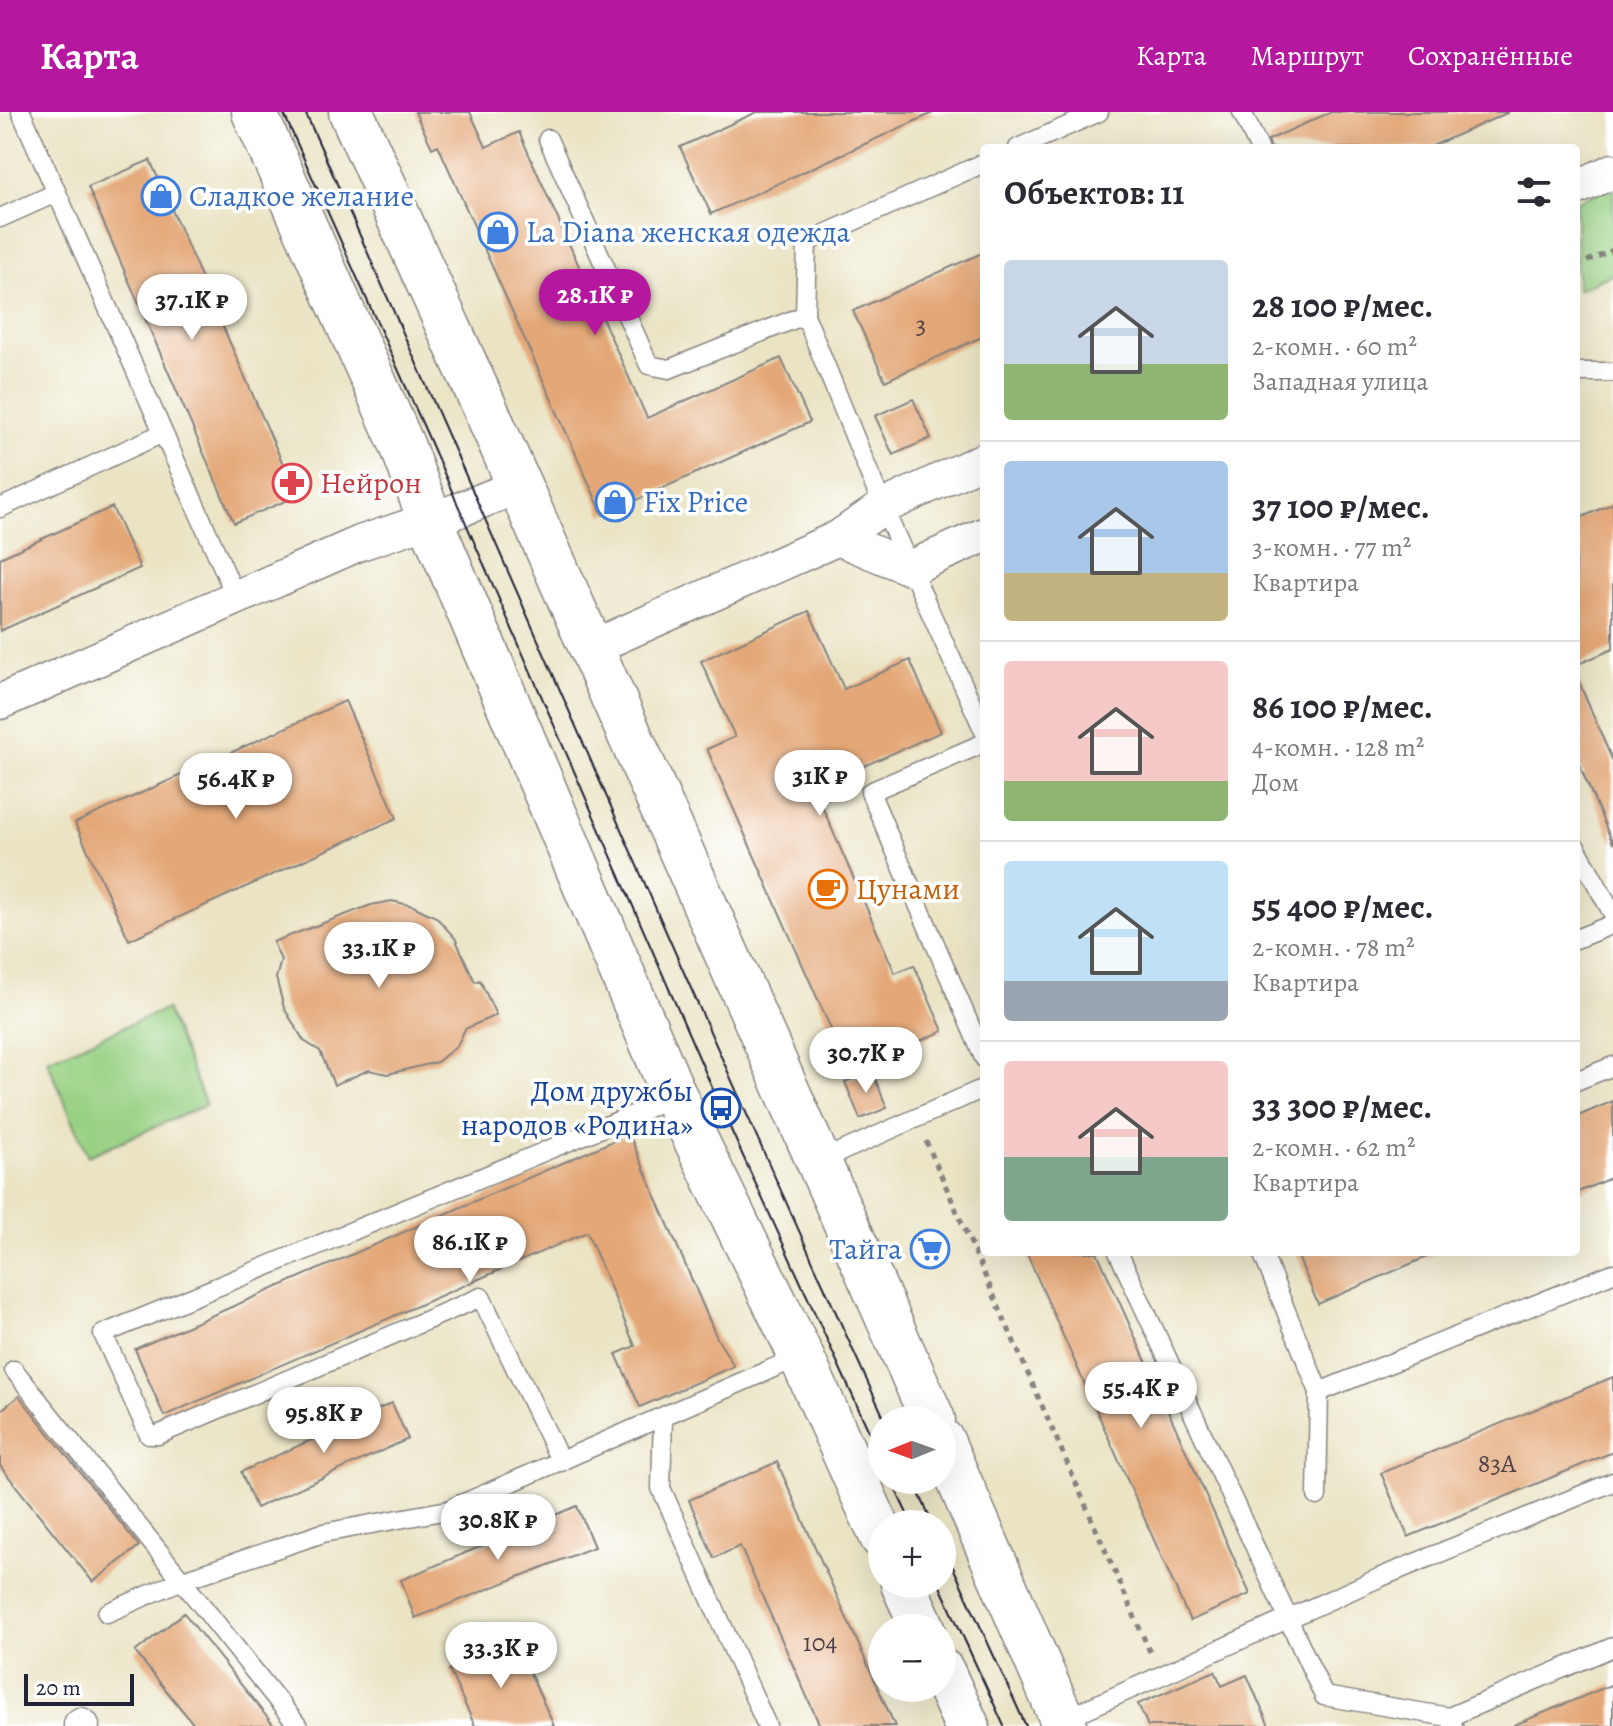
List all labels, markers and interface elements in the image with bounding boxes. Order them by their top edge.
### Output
text: Карта [40,30,139,82]
text: Карта [1136,37,1207,75]
text: Маршрут [1251,37,1364,75]
text: Сохранённые [1408,37,1573,75]
text: Объектов: 11 [1004,169,1184,216]
icon: filters [1512,170,1556,214]
shop icon: Сладкое желание [140,175,182,217]
place label: Сладкое желание [189,176,414,216]
shop icon: La Diana женская одежда [477,211,519,253]
place label: La Diana женская одежда [526,212,851,252]
pin: 28.1K ₽ [521,269,669,337]
pin: 37.1K ₽ [118,274,266,342]
text: 28.1K ₽ [557,277,633,312]
text: 37.1K ₽ [155,282,229,317]
text: 28 100 ₽/мес. [1252,282,1433,329]
icon: home [1068,292,1164,388]
house number: 3 [916,307,926,342]
text: 2-комн. · 60 m² [1252,329,1417,364]
text: Западная улица [1252,364,1428,399]
pharmacy icon: Нейрон [271,462,313,504]
place label: Нейрон [320,463,422,503]
shop icon: Fix Price [594,481,636,523]
place label: Fix Price [643,482,748,522]
text: 37 100 ₽/мес. [1252,483,1430,530]
icon: home [1068,493,1164,589]
text: 3-комн. · 77 m² [1252,530,1411,565]
text: Квартира [1252,565,1359,600]
text: 86 100 ₽/мес. [1252,683,1433,730]
icon: home [1068,693,1164,789]
text: 4-комн. · 128 m² [1252,730,1424,765]
pin: 31K ₽ [764,750,876,818]
pin: 56.4K ₽ [162,753,310,821]
text: 31K ₽ [792,758,848,793]
text: 56.4K ₽ [197,761,275,796]
text: Дом [1252,765,1299,800]
cafe icon: Цунами [807,868,849,910]
place label: Цунами [856,869,960,909]
text: 55 400 ₽/мес. [1252,883,1434,930]
icon: home [1068,893,1164,989]
pin: 33.1K ₽ [305,922,453,990]
text: 33.1K ₽ [342,930,416,965]
text: 2-комн. · 78 m² [1252,930,1415,965]
text: Квартира [1252,965,1359,1000]
pin: 30.7K ₽ [792,1027,940,1095]
text: 30.7K ₽ [827,1035,905,1070]
place label: Дом дружбы народов «Родина» [461,1071,693,1145]
text: 33 300 ₽/мес. [1252,1083,1432,1130]
bus stop icon: Дом дружбы народов «Родина» [700,1087,742,1129]
icon: home [1068,1093,1164,1189]
text: 2-комн. · 62 m² [1252,1130,1415,1165]
text: Квартира [1252,1165,1359,1200]
pin: 86.1K ₽ [396,1216,544,1284]
text: 86.1K ₽ [432,1224,508,1259]
supermarket icon: Тайга [909,1228,951,1270]
place label: Тайга [829,1229,902,1269]
pin: 55.4K ₽ [1067,1362,1215,1430]
text: 55.4K ₽ [1103,1370,1179,1405]
pin: 95.8K ₽ [250,1387,398,1455]
text: 95.8K ₽ [285,1395,363,1430]
north arrow [868,1406,956,1494]
map controls [868,1406,956,1702]
house number: 83А [1478,1446,1517,1481]
pin: 30.8K ₽ [424,1494,572,1562]
text: 30.8K ₽ [459,1502,537,1537]
button: + [868,1510,956,1598]
button: − [868,1614,956,1702]
pin: 33.3K ₽ [427,1622,575,1690]
house number: 104 [803,1625,837,1660]
text: 33.3K ₽ [463,1630,539,1665]
scale bar [24,1670,134,1706]
text: 20 m [36,1673,81,1703]

